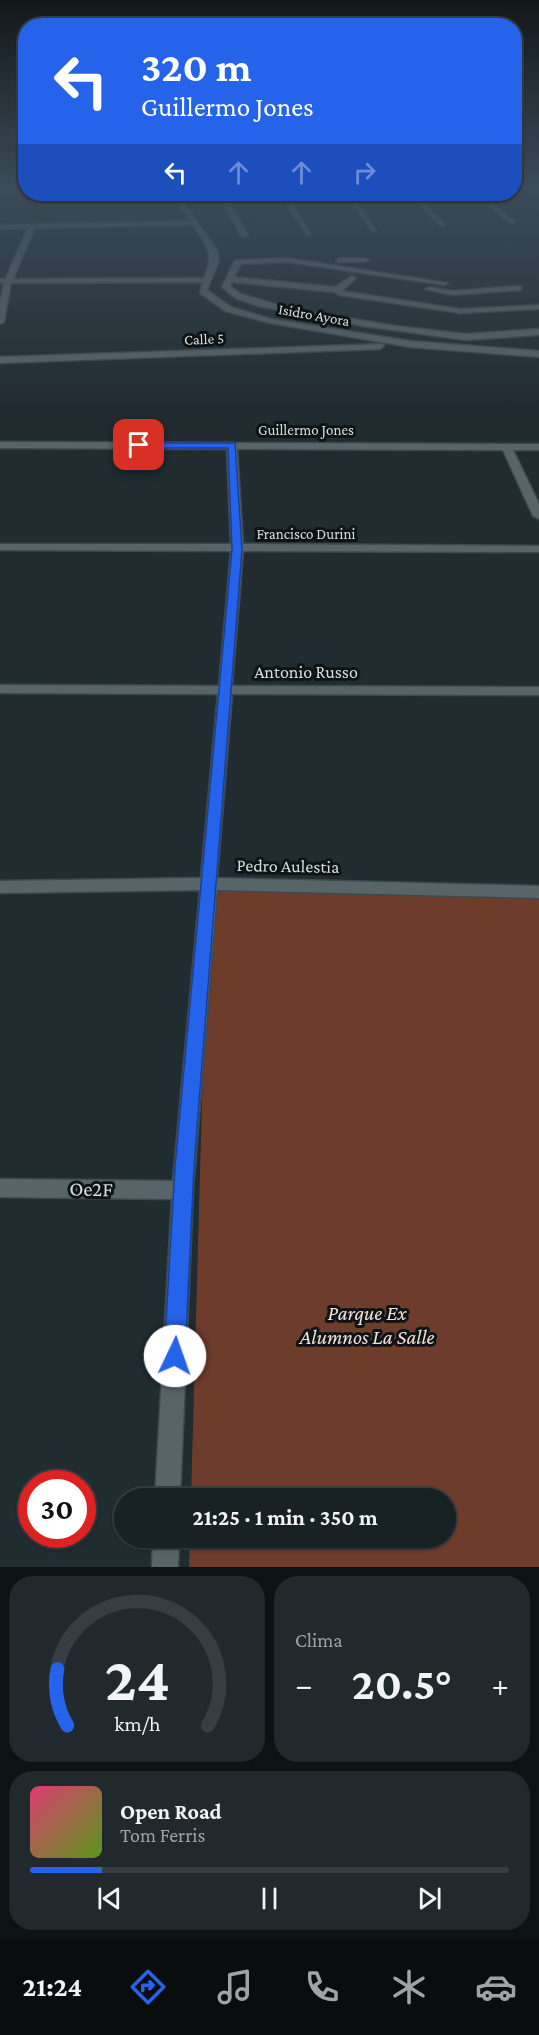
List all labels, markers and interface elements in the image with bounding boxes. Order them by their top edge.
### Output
icon: left [42,42,120,120]
text: 320 m [141,43,252,90]
text: Guillermo Jones [141,92,314,122]
icon: left [159,156,192,189]
icon: ahead [222,156,255,189]
icon: ahead [285,156,318,189]
icon: right [348,156,381,189]
street label: Isidro Ayora [277,301,351,330]
street label: Calle 5 [184,330,224,348]
pin [113,419,164,470]
street label: Guillermo Jones [258,422,354,439]
icon: arrive [122,428,155,461]
street label: Francisco Durini [257,526,356,542]
street label: Antonio Russo [254,662,358,682]
street label: Pedro Aulestia [236,855,340,877]
street label: Oe2F [69,1177,113,1201]
park label: Parque Ex Alumnos La Salle [298,1301,435,1349]
position arrow [143,1324,207,1388]
speed limit sign: 30 [18,1470,96,1548]
text: 21:25 · 1 min · 350 m [192,1505,378,1530]
text: Clima [295,1629,343,1651]
text: 24 [104,1644,170,1713]
text: 20.5° [352,1659,452,1709]
text: − [295,1666,312,1703]
text: + [492,1666,509,1703]
text: km/h [114,1712,161,1736]
text: Open Road [120,1799,222,1824]
text: Tom Ferris [120,1824,205,1846]
icon: previous [93,1882,126,1915]
icon: pause [253,1882,286,1915]
icon: next [413,1882,446,1915]
icon: directions [127,1966,169,2008]
icon: music [214,1966,256,2008]
icon: phone [301,1966,343,2008]
icon: climate [388,1966,430,2008]
icon: car [475,1966,517,2008]
text: 21:24 [22,1972,82,2002]

